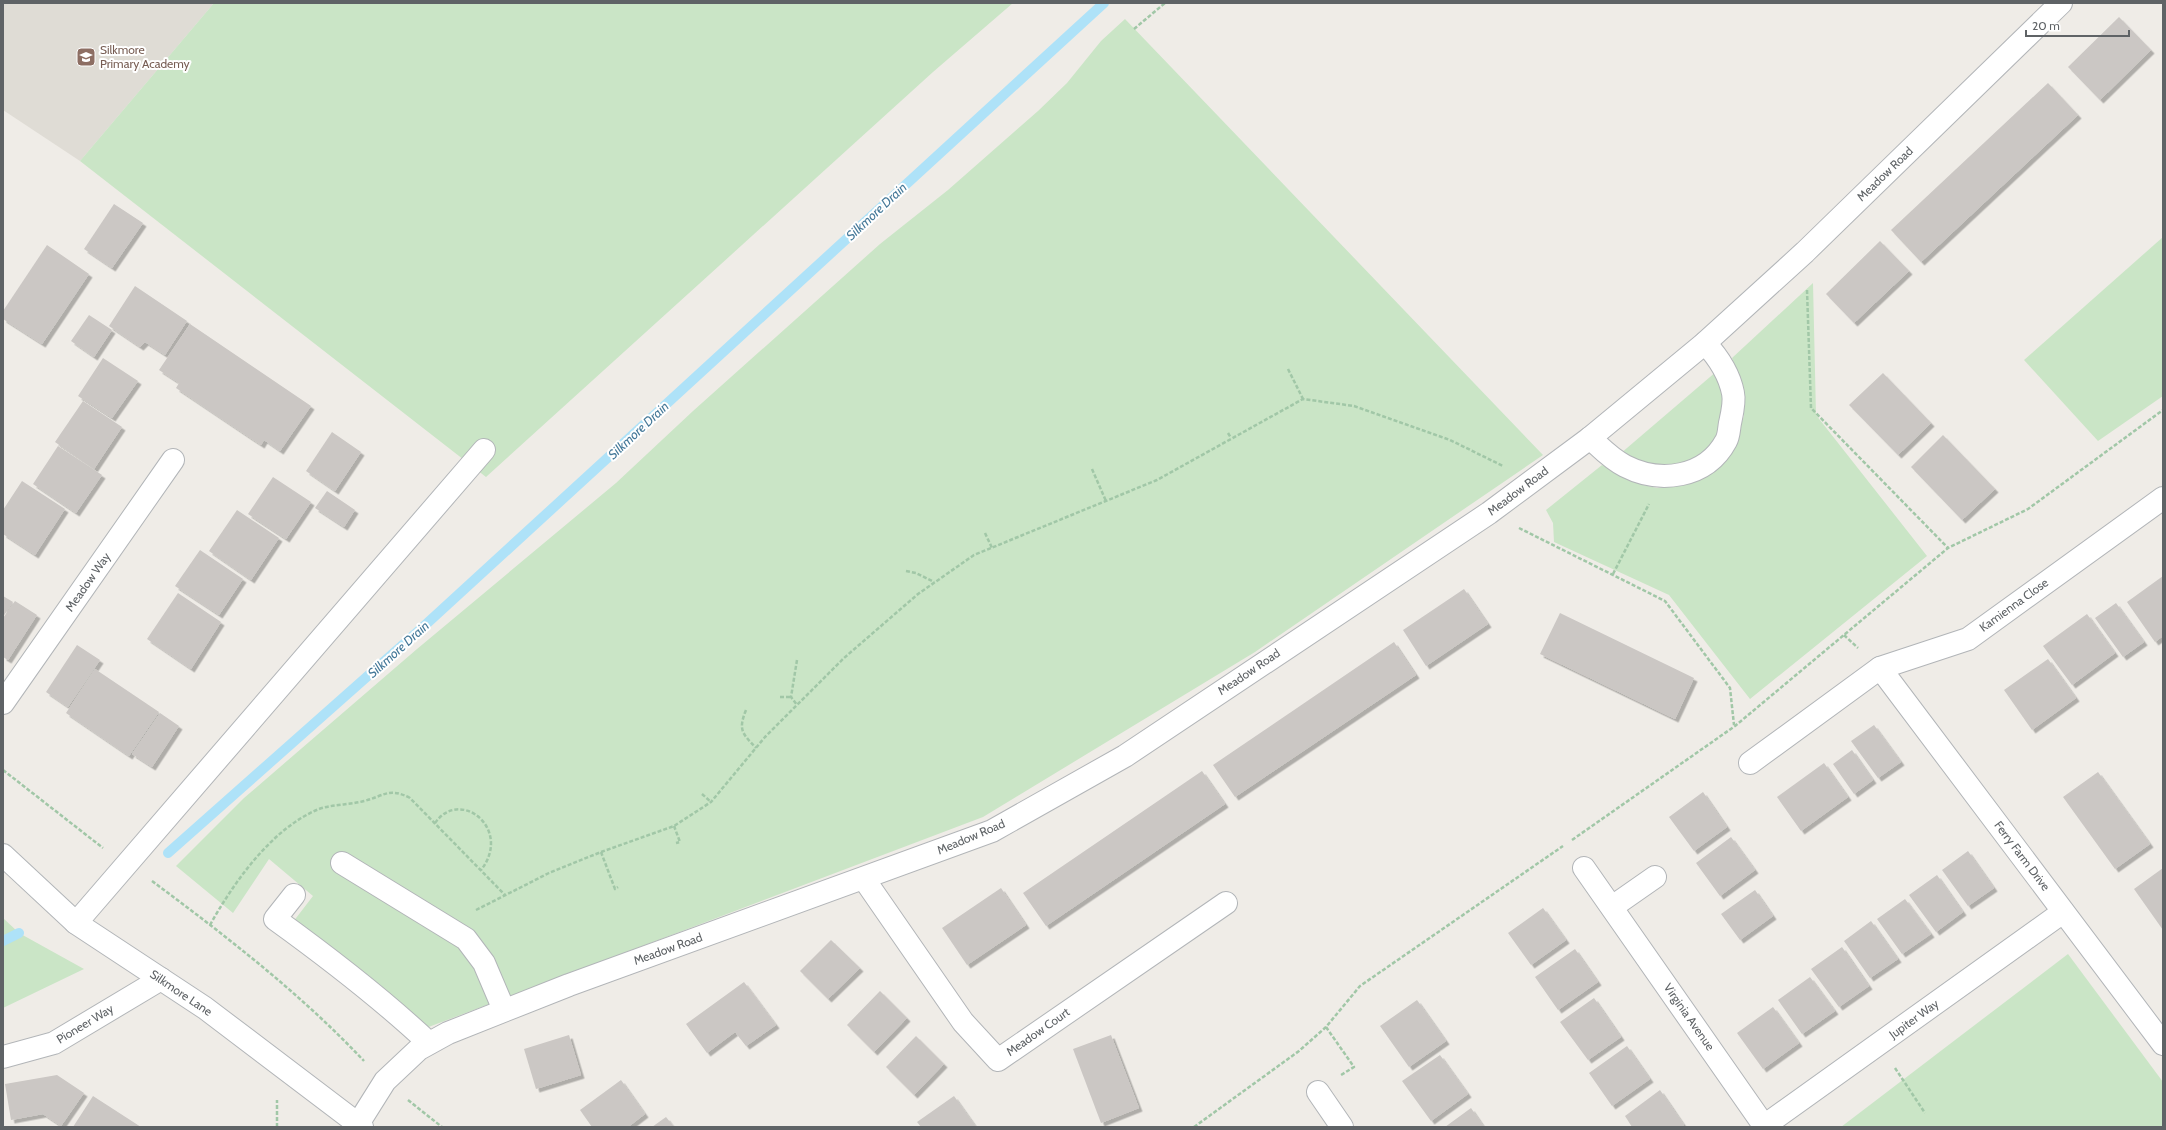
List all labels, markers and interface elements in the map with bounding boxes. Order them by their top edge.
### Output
scale bar [2026,12,2129,38]
text: 20 m [2032,18,2060,33]
place label: Silkmore Primary Academy [100,42,190,71]
school or university icon: Silkmore Primary Academy [75,46,97,68]
street label: Meadow Road [1853,143,1916,204]
water label: Silkmore Drain [842,179,910,243]
water label: Silkmore Drain [604,398,672,462]
street label: Meadow Road [1484,463,1551,518]
street label: Meadow Way [62,549,113,614]
street label: Kamienna Close [1976,575,2051,635]
water label: Silkmore Drain [364,617,432,681]
street label: Meadow Road [1215,645,1283,698]
street label: Meadow Road [935,816,1007,858]
street label: Ferry Farm Drive [1991,818,2054,894]
street label: Meadow Road [631,929,704,968]
street label: Silkmore Lane [147,966,215,1019]
street label: Virginia Avenue [1661,980,1718,1053]
street label: Jupiter Way [1885,996,1941,1042]
street label: Pioneer Way [53,1001,116,1046]
street label: Meadow Court [1003,1004,1072,1059]

